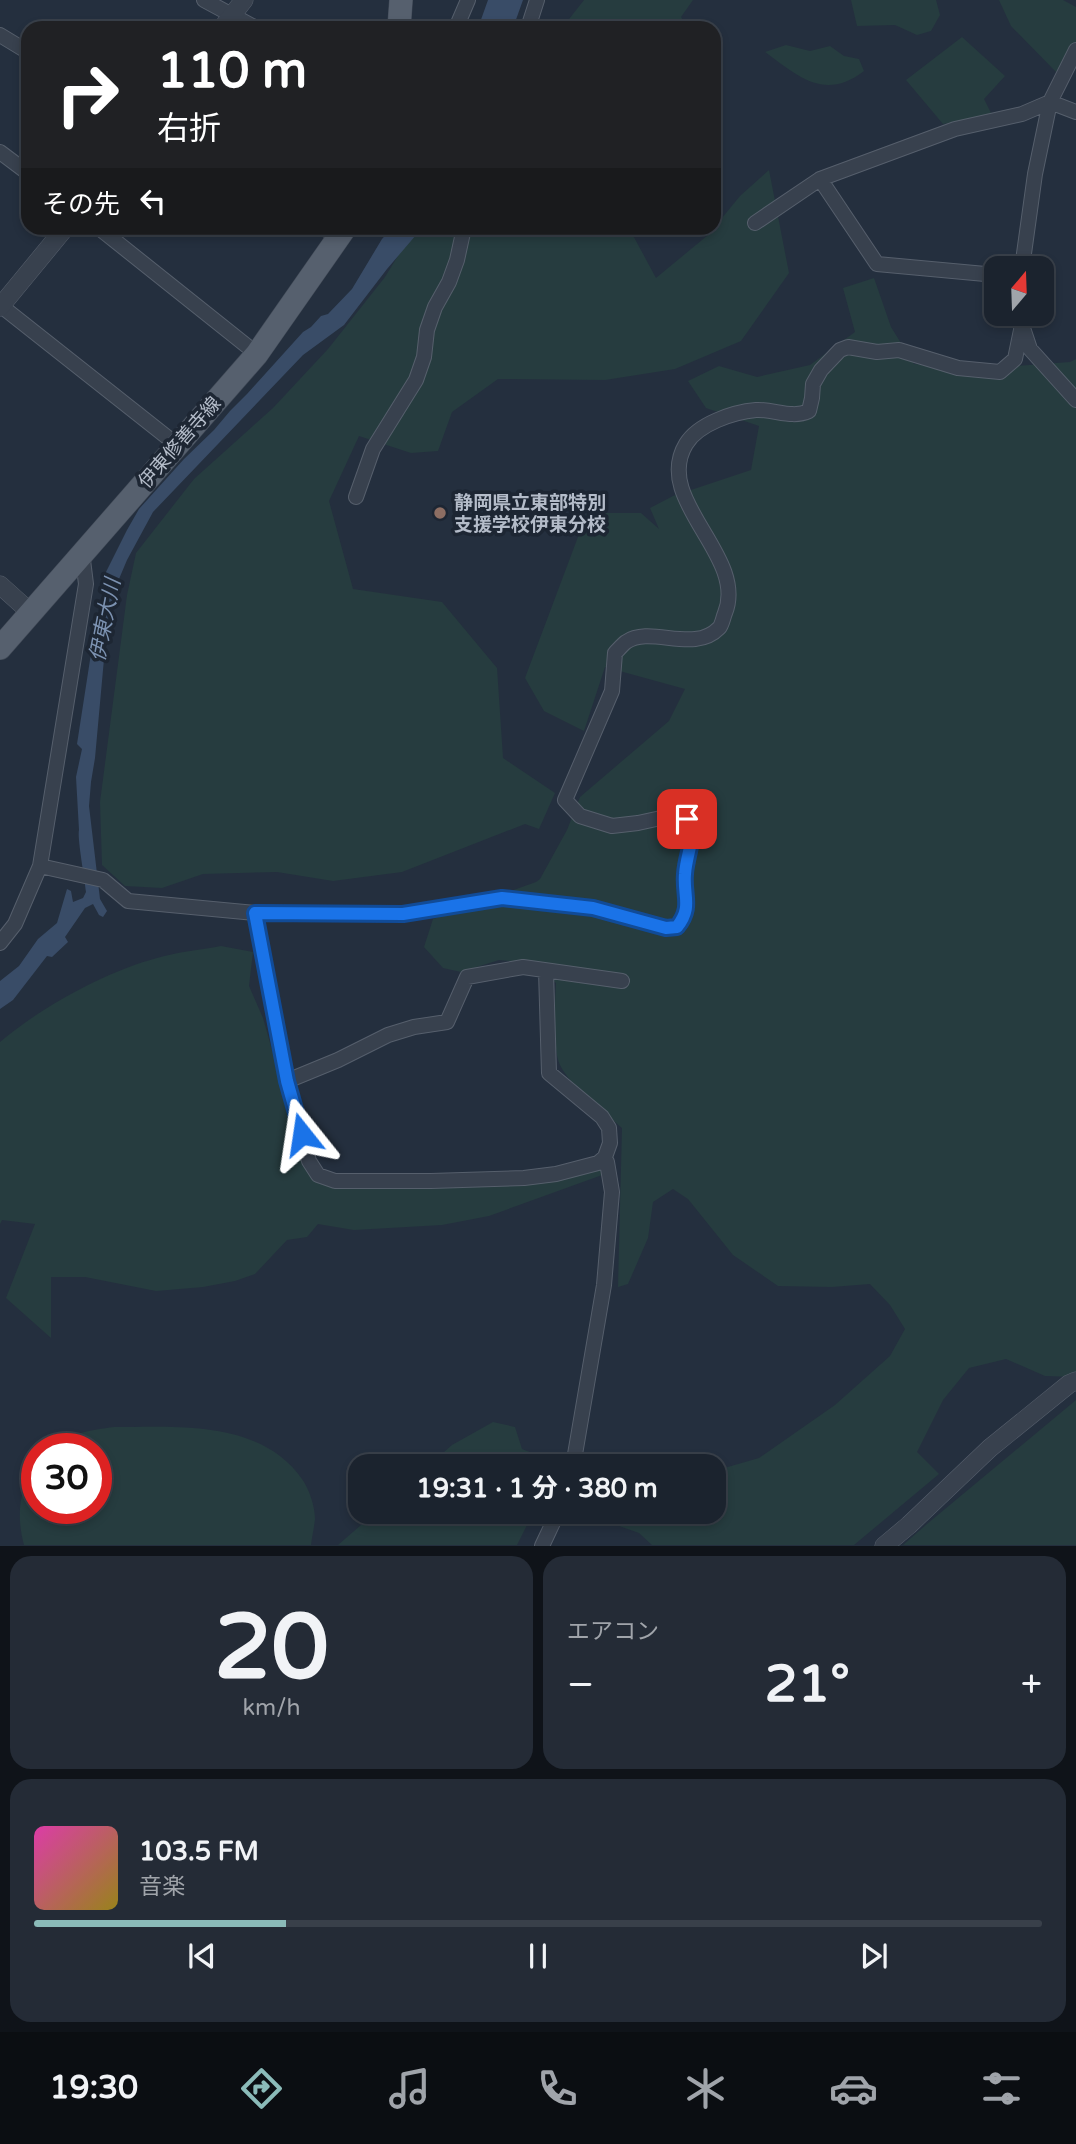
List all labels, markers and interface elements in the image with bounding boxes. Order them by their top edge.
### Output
text: 110 m [157,42,307,101]
icon: right [42,49,133,140]
text: 右折 [157,110,221,148]
icon: left [134,182,172,220]
text: その先 [42,189,120,220]
north arrow [984,256,1054,326]
map controls [984,256,1054,326]
street label: 伊東修善寺線 [134,392,225,493]
place label: 静岡県立東部特別 支援学校伊東分校 [454,492,606,536]
marker: 静岡県立東部特別 支援学校伊東分校 [432,505,448,521]
water label: 伊東大川 [85,575,126,664]
pin [657,789,717,849]
icon: arrive [668,800,706,838]
position arrow [265,1097,339,1171]
speed limit sign: 30 [21,1433,112,1524]
text: 19:31 · 1 分 · 380 m [416,1473,658,1504]
text: 20 [214,1593,329,1703]
text: エアコン [567,1618,659,1646]
text: 21° [765,1653,850,1716]
text: − [567,1662,594,1708]
text: + [1021,1662,1042,1708]
text: km/h [243,1694,300,1722]
text: 103.5 FM [139,1836,259,1867]
text: 音楽 [139,1873,185,1901]
icon: previous [183,1937,221,1975]
icon: pause [519,1937,557,1975]
icon: next [855,1937,893,1975]
icon: directions [237,2064,286,2113]
icon: music [385,2064,434,2113]
icon: phone [533,2064,582,2113]
icon: climate [681,2064,730,2113]
icon: car [829,2064,878,2113]
icon: filters [977,2064,1026,2113]
text: 19:30 [50,2069,138,2107]

